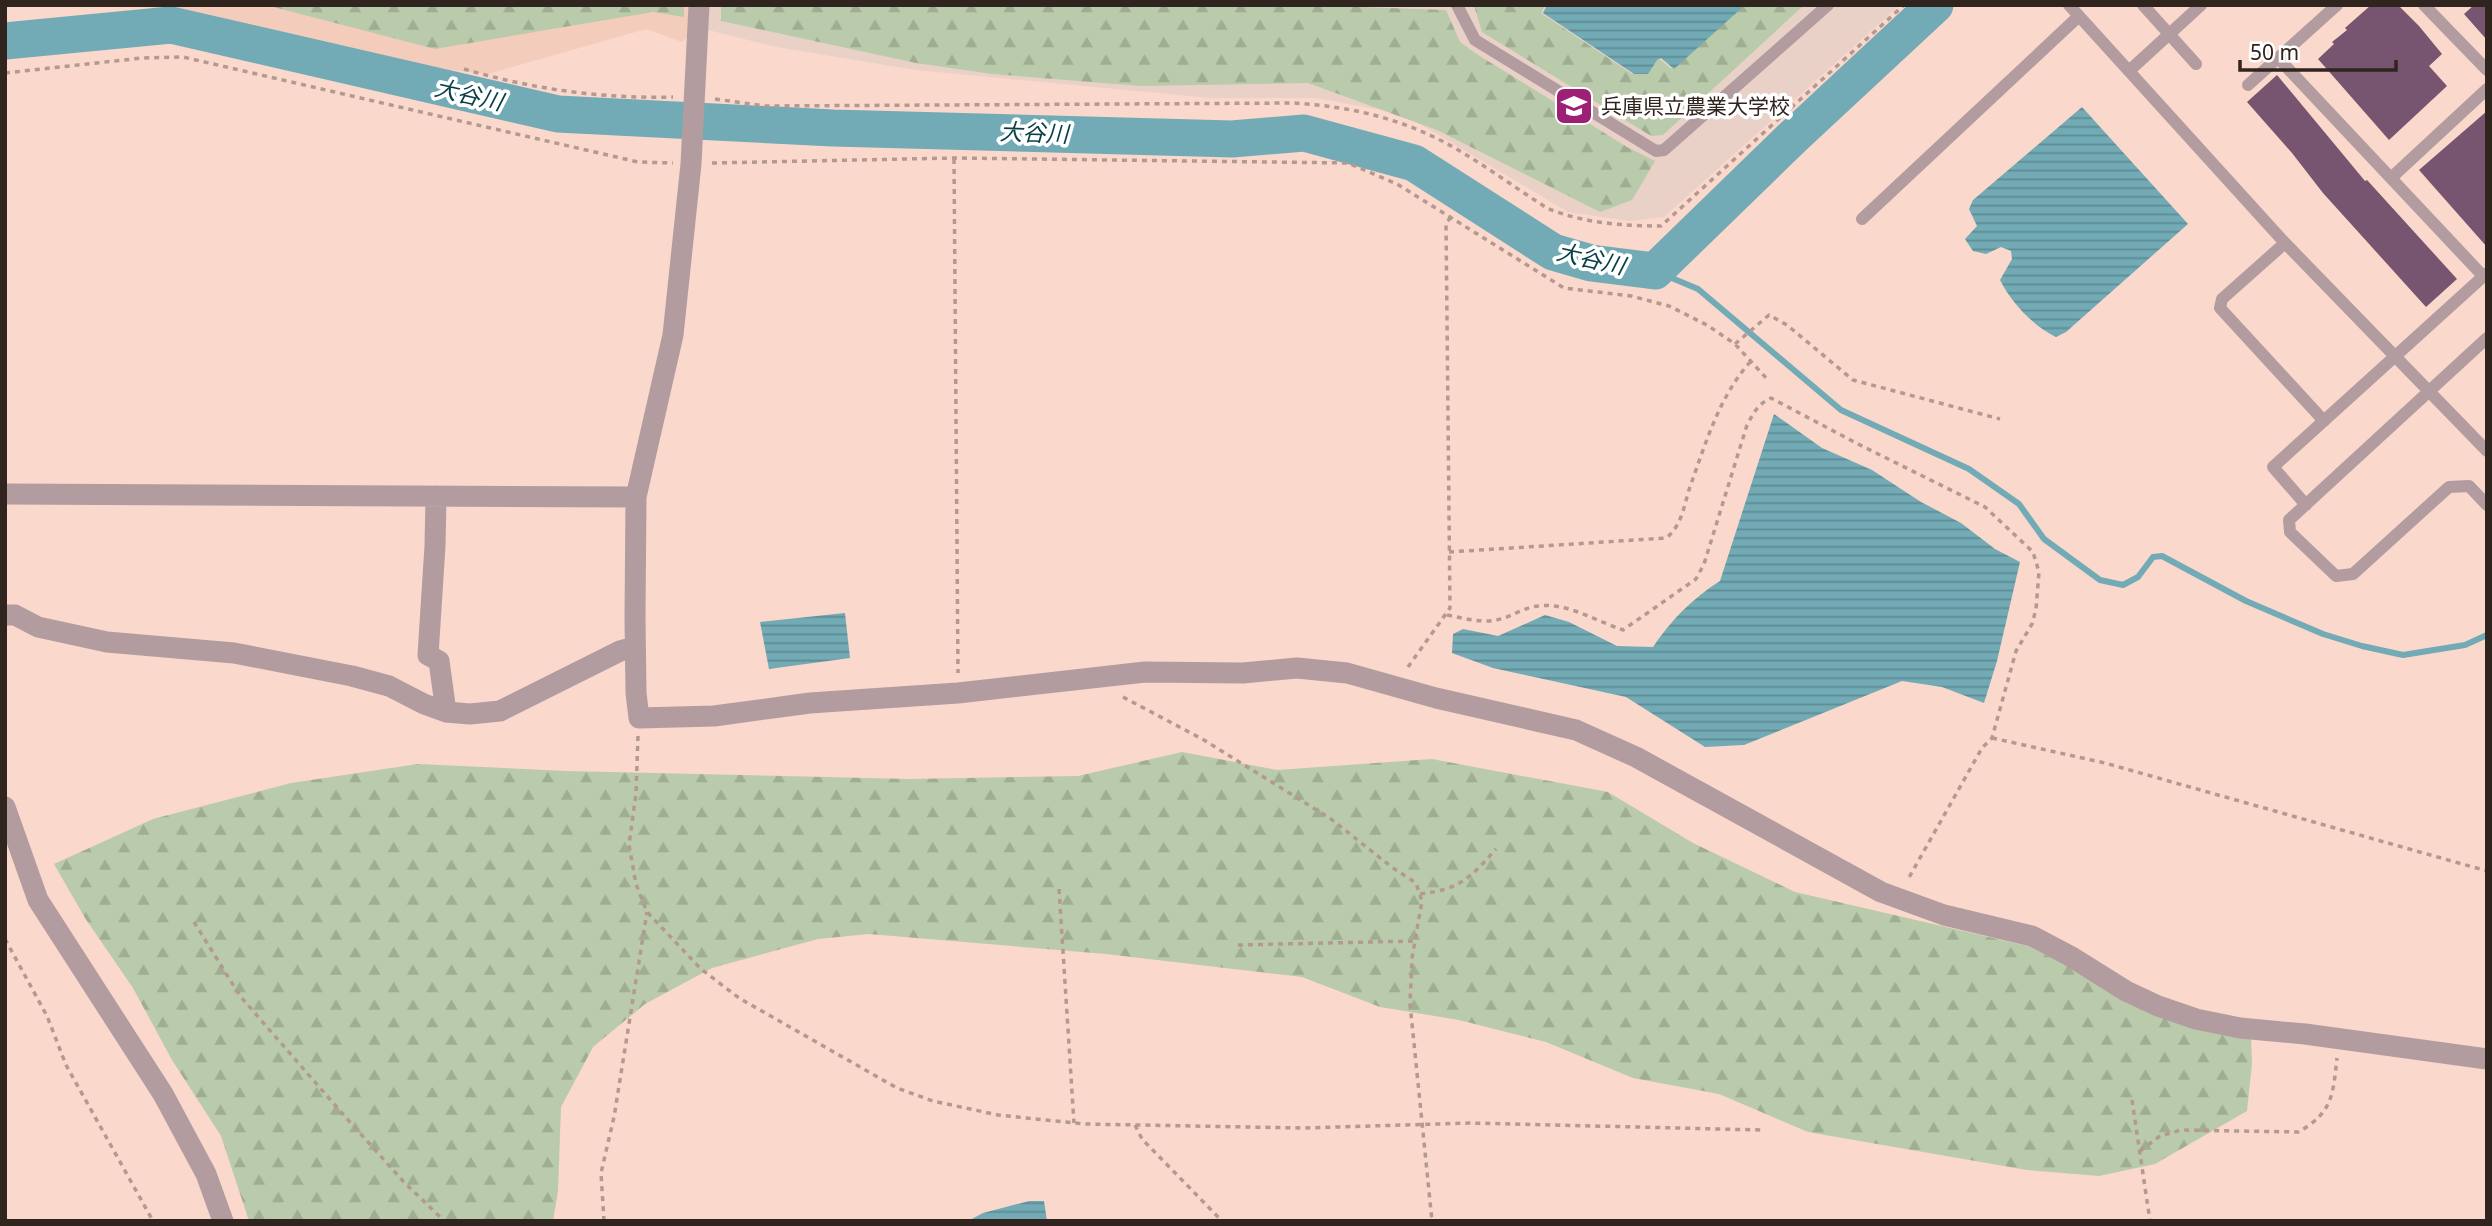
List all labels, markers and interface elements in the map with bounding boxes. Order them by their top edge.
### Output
scale bar [2240,28,2396,72]
text: 50 m [2250,38,2299,66]
water label: 大谷川 [432,71,509,118]
school or university icon: 兵庫県立農業大学校 [1553,85,1595,127]
place label: 兵庫県立農業大学校 [1601,92,1790,120]
water label: 大谷川 [999,115,1072,149]
water label: 大谷川 [1554,235,1631,282]

